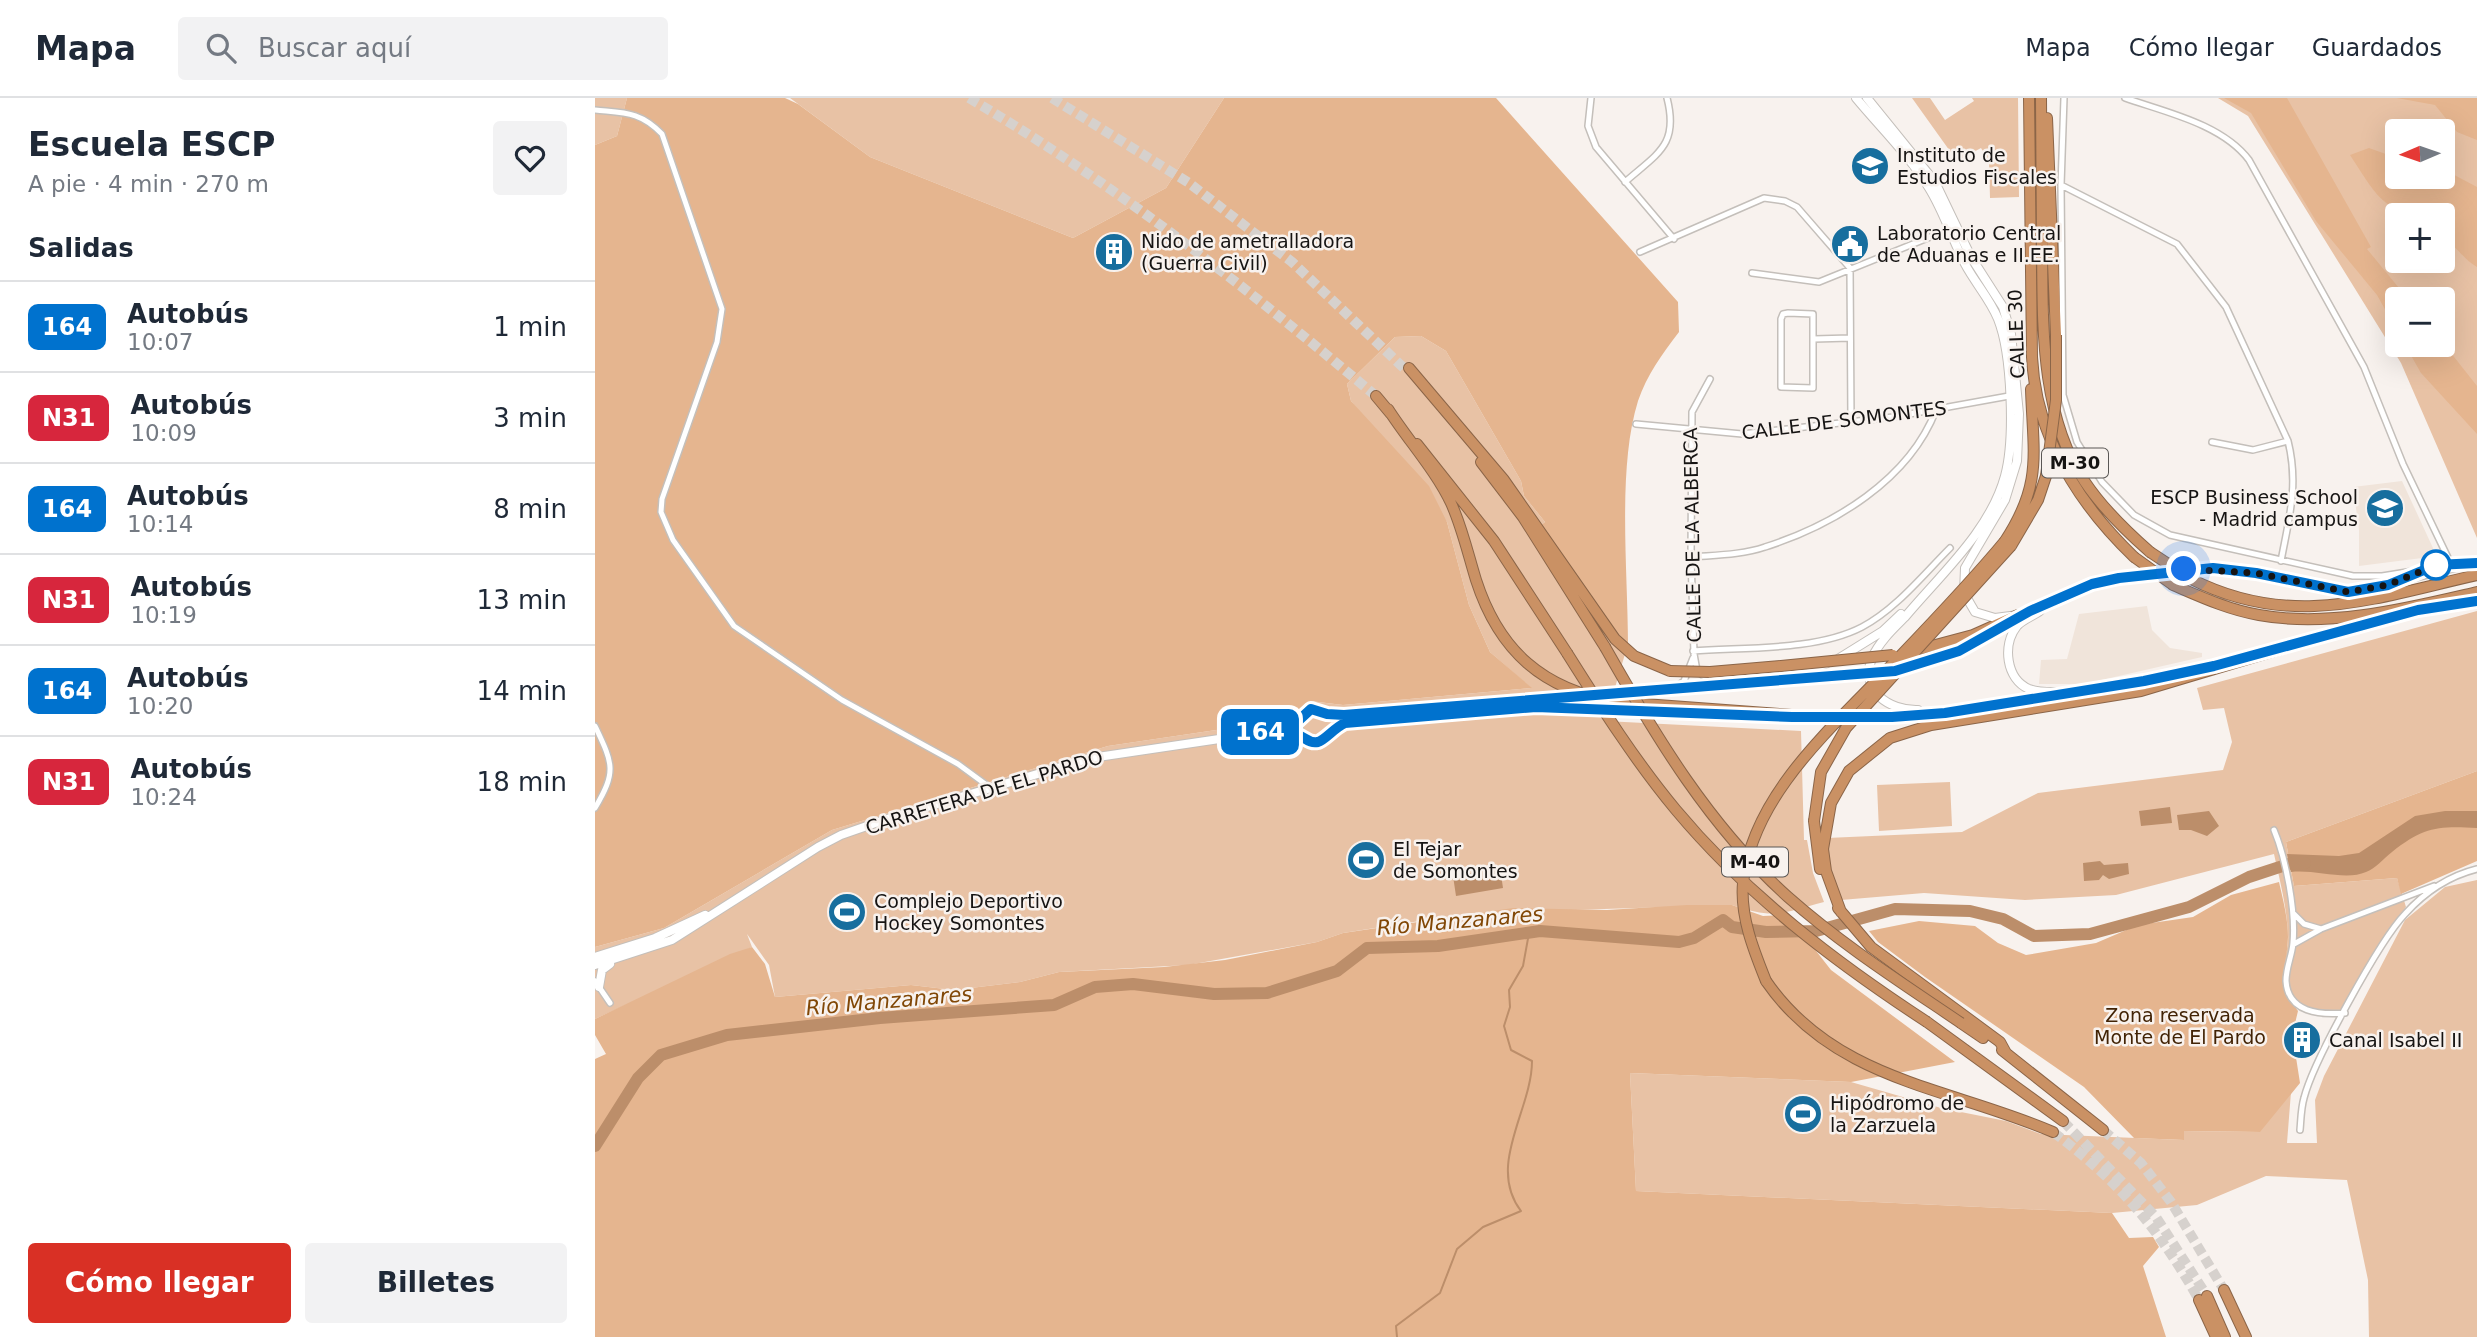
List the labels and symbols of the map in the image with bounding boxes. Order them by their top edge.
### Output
north arrow [2385,119,2455,189]
place label: Instituto de Estudios Fiscales [1897,144,2057,188]
school or university icon: Instituto de Estudios Fiscales [1849,145,1891,187]
place label: Laboratorio Central de Aduanas e II.EE. [1877,222,2061,266]
public building icon: Laboratorio Central de Aduanas e II.EE. [1829,223,1871,265]
place label: Nido de ametralladora (Guerra Civil) [1141,230,1354,274]
building icon: Nido de ametralladora (Guerra Civil) [1093,231,1135,273]
street label: CALLE 30 [2003,289,2029,379]
street label: CALLE DE SOMONTES [1740,397,1948,443]
street label: CALLE DE LA ALBERCA [1679,427,1705,643]
road number: M-30 [2042,449,2108,478]
place label: ESCP Business School - Madrid campus [2150,486,2358,530]
school or university icon: ESCP Business School - Madrid campus [2364,487,2406,529]
unlabelled marker [2421,550,2451,580]
your location [2166,551,2201,586]
line badge: 164 [1220,709,1300,755]
street label: CARRETERA DE EL PARDO [863,745,1105,839]
place label: El Tejar de Somontes [1393,838,1518,882]
sports icon: El Tejar de Somontes [1345,839,1387,881]
road number: M-40 [1722,848,1788,876]
place label: Complejo Deportivo Hockey Somontes [874,890,1063,934]
sports icon: Complejo Deportivo Hockey Somontes [826,891,868,933]
water label: Río Manzanares [1376,902,1544,940]
water label: Río Manzanares [805,982,973,1020]
park label: Zona reservada Monte de El Pardo [2094,1004,2266,1048]
building icon: Canal Isabel II [2281,1019,2323,1061]
place label: Canal Isabel II [2329,1029,2462,1051]
place label: Hipódromo de la Zarzuela [1830,1092,1964,1136]
sports icon: Hipódromo de la Zarzuela [1782,1093,1824,1135]

